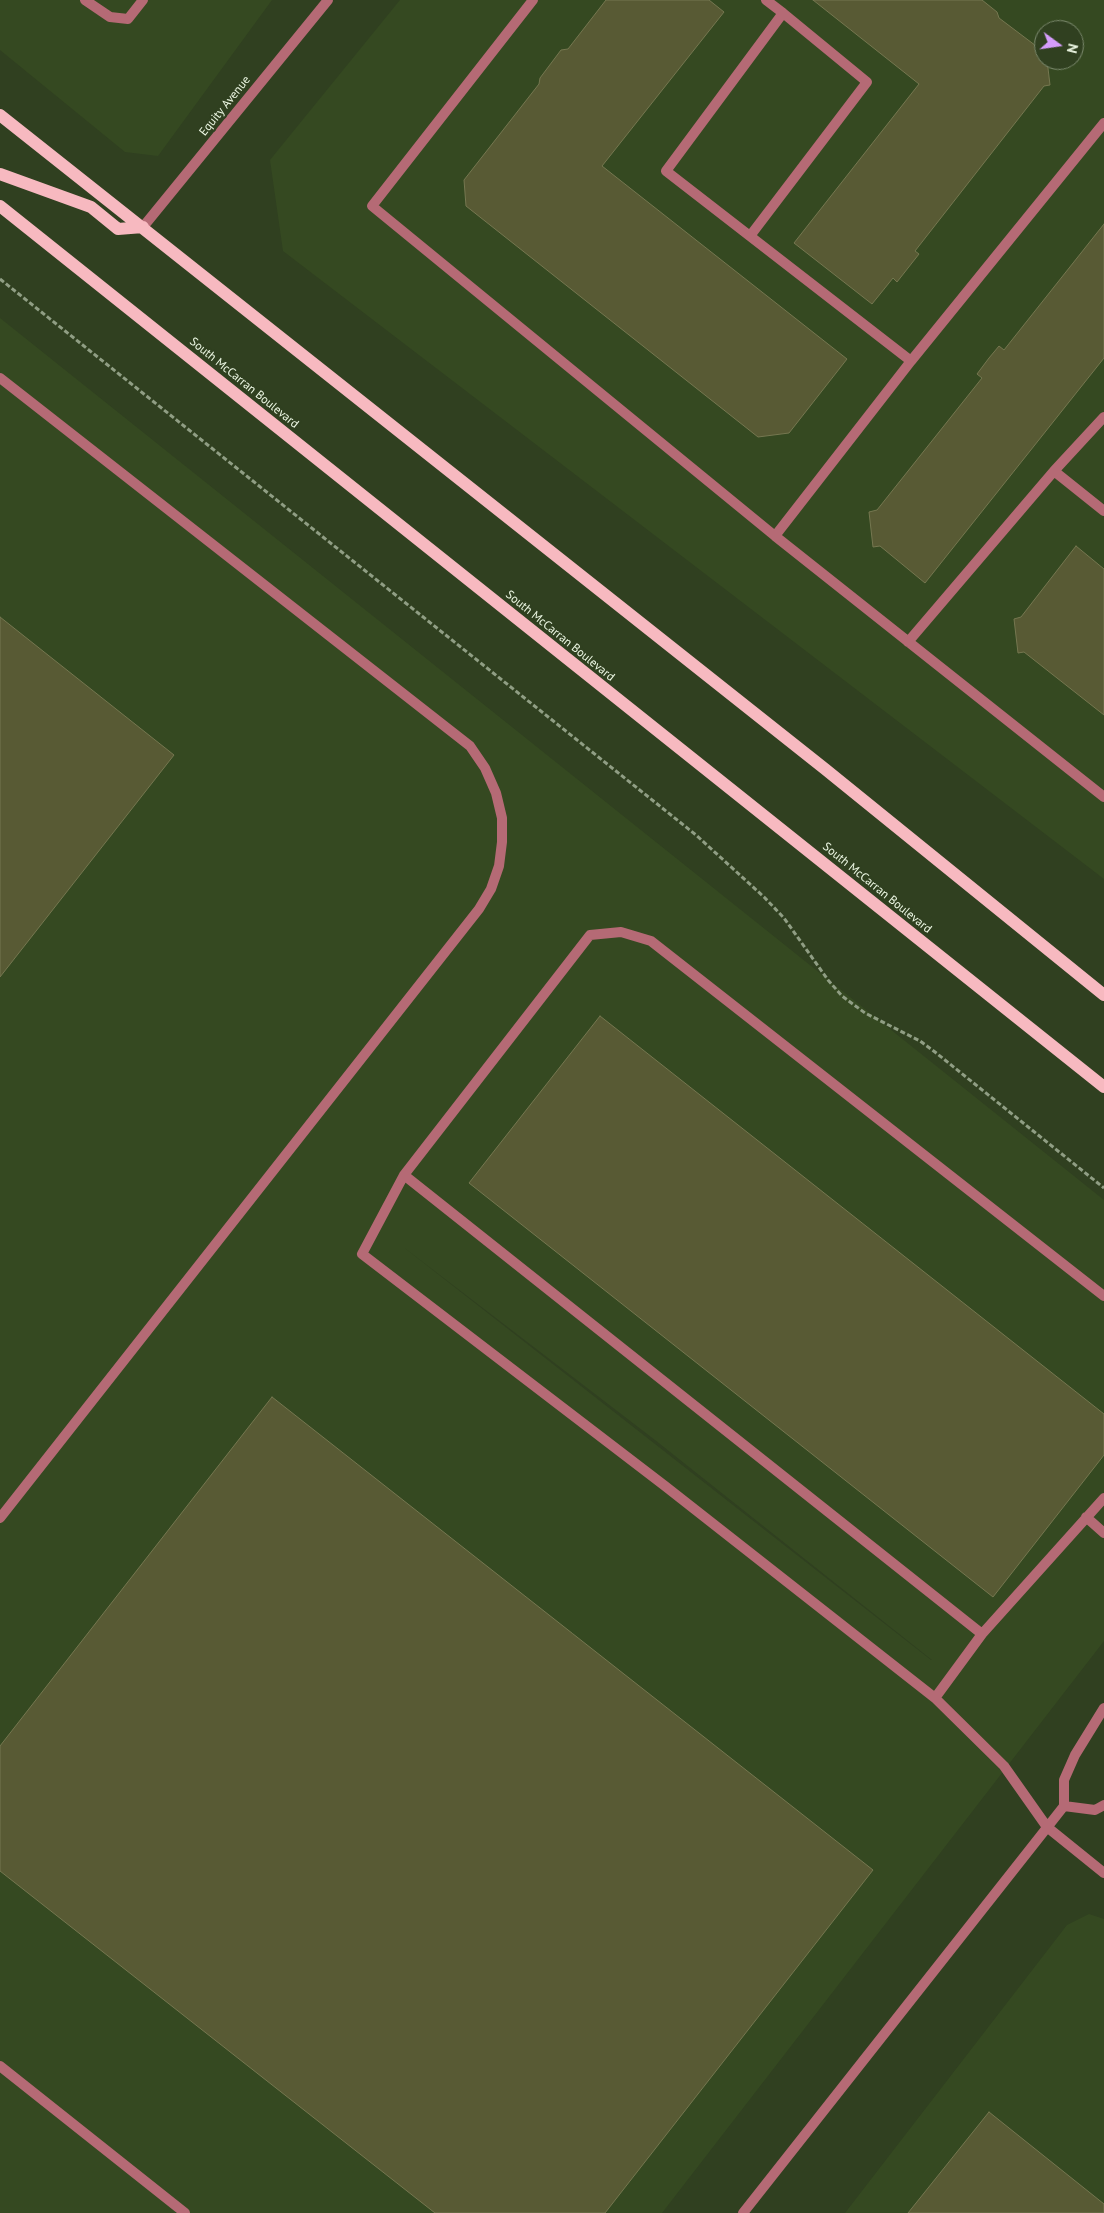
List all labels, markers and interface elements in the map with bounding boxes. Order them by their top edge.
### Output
north arrow [1034,20,1084,70]
text: N [1063,42,1082,55]
street label: Equity Avenue [196,73,254,139]
street label: South McCarran Boulevard [187,335,301,431]
street label: South McCarran Boulevard [503,588,617,684]
street label: South McCarran Boulevard [820,840,934,936]

